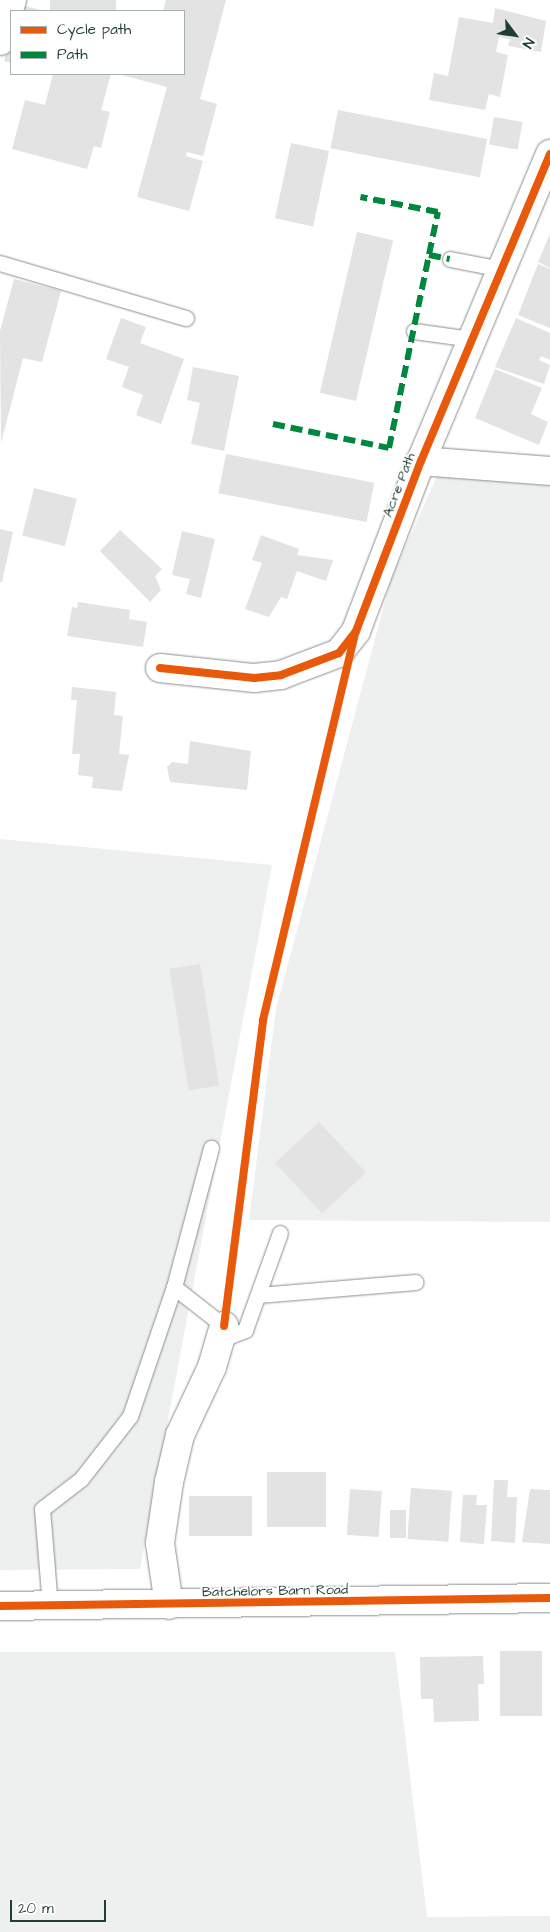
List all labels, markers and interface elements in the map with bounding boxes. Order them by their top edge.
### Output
legend [10,10,185,75]
north arrow [490,10,540,60]
text: Cycle path [57,19,131,40]
text: N [517,34,539,52]
text: Path [57,44,88,65]
street label: Acre Path [379,451,419,519]
street label: Batchelors Barn Road [202,1581,348,1601]
scale bar [12,1890,109,1922]
text: 20 m [18,1898,54,1919]

